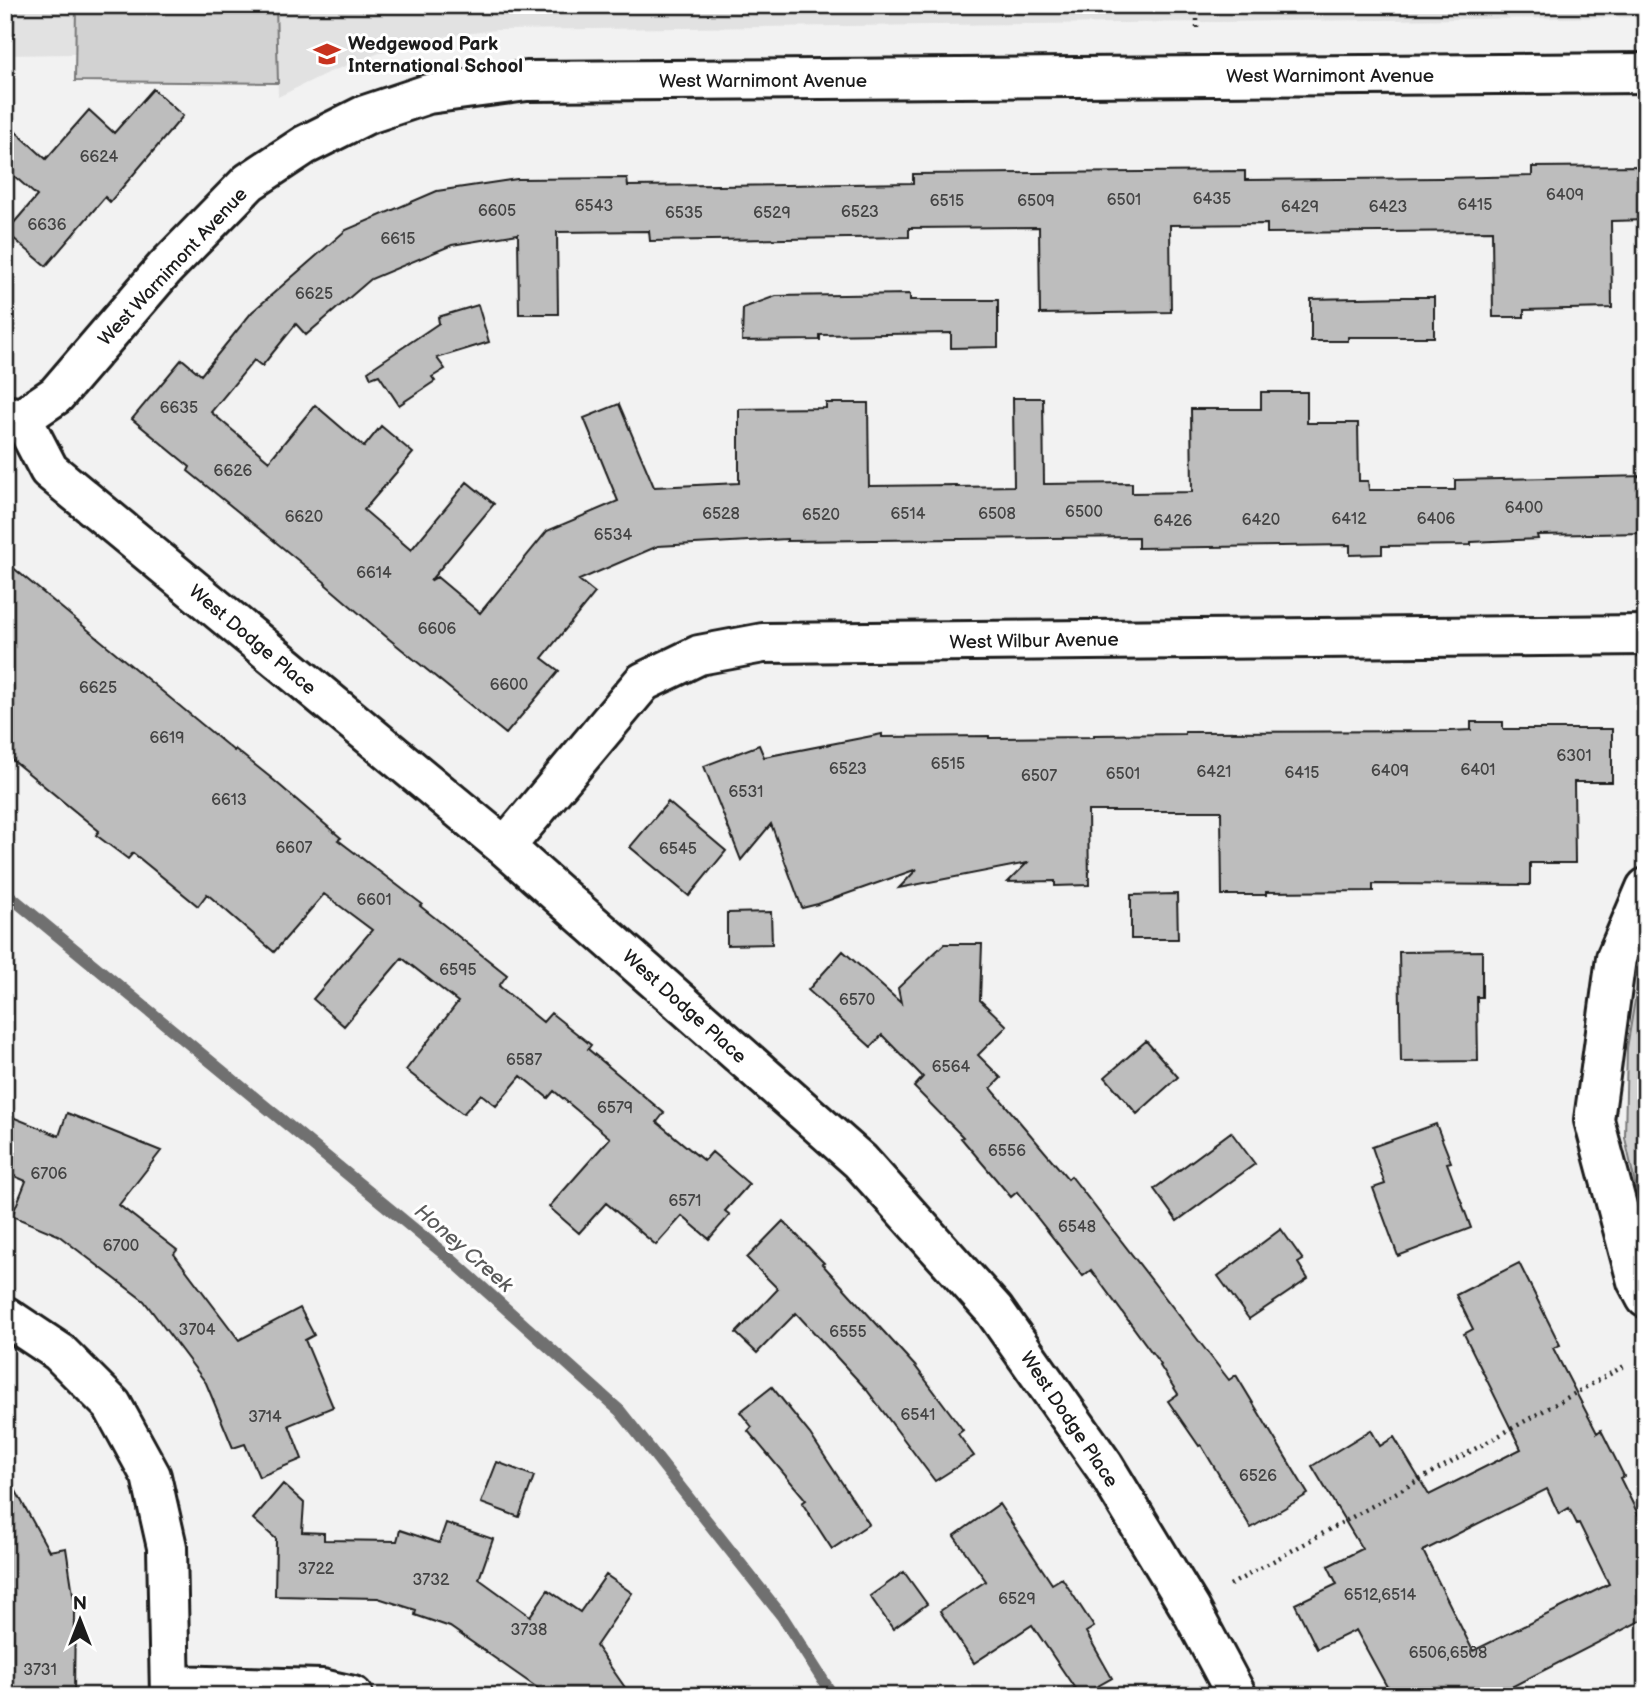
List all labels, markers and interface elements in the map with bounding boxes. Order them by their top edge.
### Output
place label: Wedgewood Park International School [348,33,523,78]
school or university icon: Wedgewood Park International School [312,39,342,69]
street label: West Warnimont Avenue [1226,65,1434,88]
street label: West Warnimont Avenue [659,70,867,93]
house number: 6624 [80,148,118,167]
street label: West Warnimont Avenue [94,183,252,351]
house number: 6409 [1546,186,1584,205]
house number: 6435 [1193,190,1231,209]
house number: 6501 [1107,191,1141,210]
house number: 6515 [930,192,964,211]
house number: 6509 [1017,192,1055,211]
house number: 6415 [1458,196,1492,215]
house number: 6543 [575,197,613,216]
house number: 6429 [1281,198,1319,217]
house number: 6423 [1369,198,1407,217]
house number: 6605 [478,202,516,221]
house number: 6523 [841,203,879,222]
house number: 6535 [665,204,703,223]
house number: 6529 [753,204,791,223]
house number: 6636 [27,216,67,235]
house number: 6615 [381,230,415,249]
house number: 6625 [295,285,333,304]
house number: 6635 [160,399,198,418]
house number: 6626 [214,462,253,481]
house number: 6400 [1505,499,1543,518]
house number: 6500 [1065,503,1103,522]
house number: 6528 [702,505,740,524]
house number: 6514 [891,505,926,524]
house number: 6508 [978,505,1016,524]
house number: 6520 [802,506,840,525]
house number: 6620 [285,508,323,527]
house number: 6412 [1331,510,1367,529]
house number: 6406 [1417,510,1456,529]
house number: 6420 [1242,511,1280,530]
house number: 6426 [1154,512,1193,531]
house number: 6534 [594,526,633,545]
house number: 6614 [356,564,392,583]
street label: West Dodge Place [184,580,320,700]
house number: 6606 [418,620,457,639]
street label: West Wilbur Avenue [949,629,1119,654]
house number: 6600 [490,676,528,695]
house number: 6625 [79,679,117,698]
house number: 6619 [150,729,185,748]
house number: 6301 [1556,747,1592,766]
house number: 6515 [931,755,965,774]
house number: 6523 [829,760,867,779]
house number: 6401 [1460,761,1496,780]
house number: 6409 [1371,762,1409,781]
house number: 6421 [1197,763,1231,782]
house number: 6415 [1285,764,1319,783]
house number: 6501 [1106,765,1140,784]
house number: 6507 [1021,767,1057,786]
house number: 6531 [729,783,763,802]
house number: 6613 [211,791,247,810]
house number: 6607 [276,839,313,858]
house number: 6545 [659,840,697,859]
house number: 6601 [356,891,392,910]
street label: West Dodge Place [617,945,751,1069]
house number: 6595 [439,961,477,980]
house number: 6570 [839,991,875,1010]
house number: 6587 [506,1051,542,1070]
house number: 6564 [932,1058,970,1077]
house number: 6579 [597,1099,633,1118]
house number: 6556 [988,1142,1026,1161]
house number: 6706 [31,1165,68,1184]
house number: 6571 [669,1192,702,1211]
water label: Honey Creek [409,1199,518,1298]
house number: 6548 [1058,1218,1096,1237]
house number: 6700 [103,1237,139,1256]
house number: 3704 [179,1321,216,1340]
house number: 6555 [829,1323,867,1342]
street label: West Dodge Place [1015,1348,1123,1492]
house number: 6541 [901,1406,935,1425]
house number: 3714 [248,1408,282,1427]
house number: 6526 [1239,1467,1277,1486]
house number: 3722 [298,1560,335,1579]
house number: 3732 [413,1571,450,1590]
north arrow [46,1586,116,1656]
house number: 6512,6514 [1344,1586,1416,1605]
house number: 6529 [998,1590,1036,1609]
text: N [73,1593,87,1616]
house number: 3738 [511,1621,547,1640]
house number: 6506,6508 [1409,1644,1487,1663]
house number: 3731 [23,1661,57,1680]

